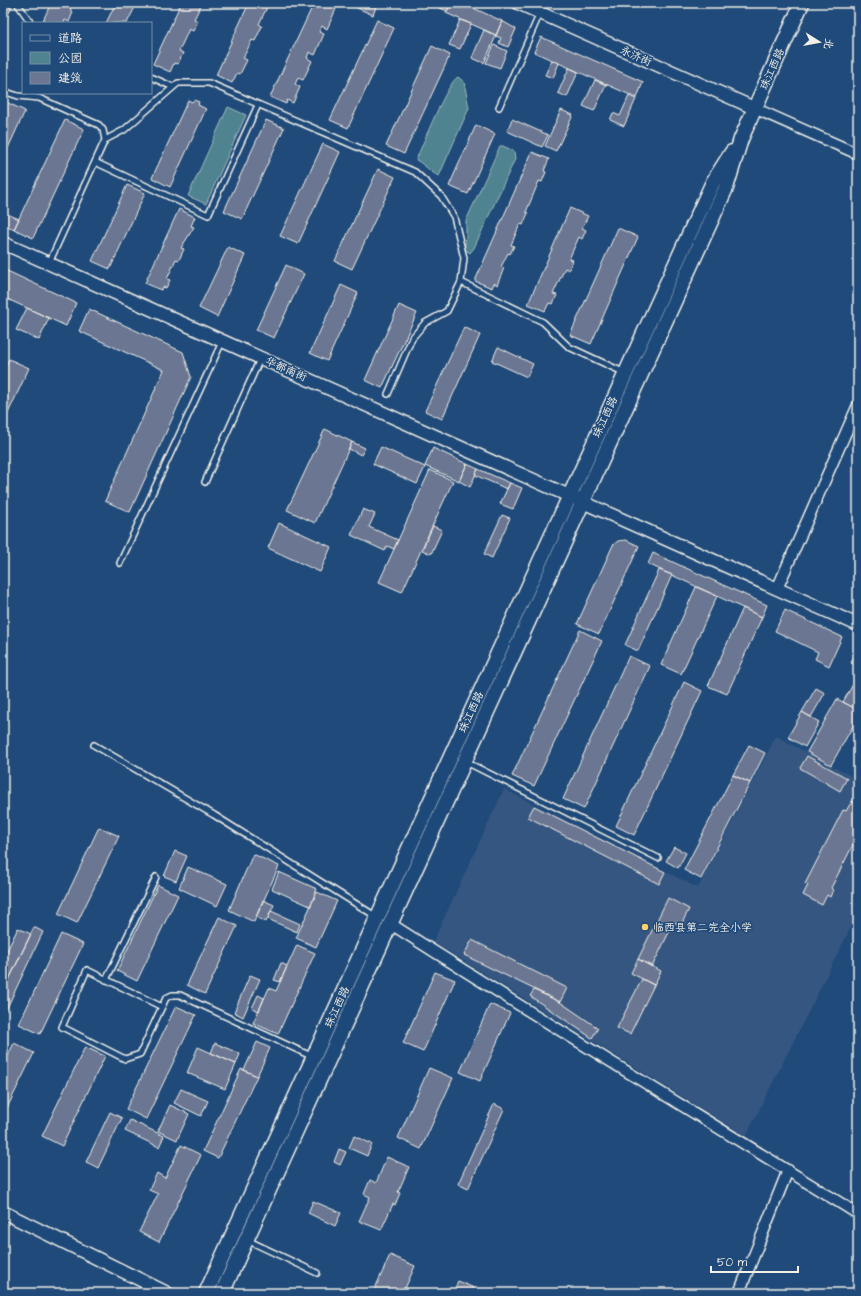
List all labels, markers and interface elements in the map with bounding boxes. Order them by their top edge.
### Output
legend [22,22,152,94]
north arrow [799,22,839,62]
text: 道路 [58,30,82,47]
text: 北 [820,37,837,51]
street label: 永济街 [618,42,655,70]
street label: 珠江西路 [756,46,788,92]
text: 公园 [58,50,82,67]
text: 建筑 [58,70,82,87]
street label: 华都南街 [263,353,310,385]
street label: 珠江西路 [589,394,621,440]
street label: 珠江西路 [455,689,487,735]
place label: 临西县第二完全小学 [653,920,752,935]
marker: 临西县第二完全小学 [640,922,650,932]
street label: 珠江西路 [321,984,353,1030]
scale bar [711,1248,798,1274]
text: 50 m [717,1254,748,1271]

